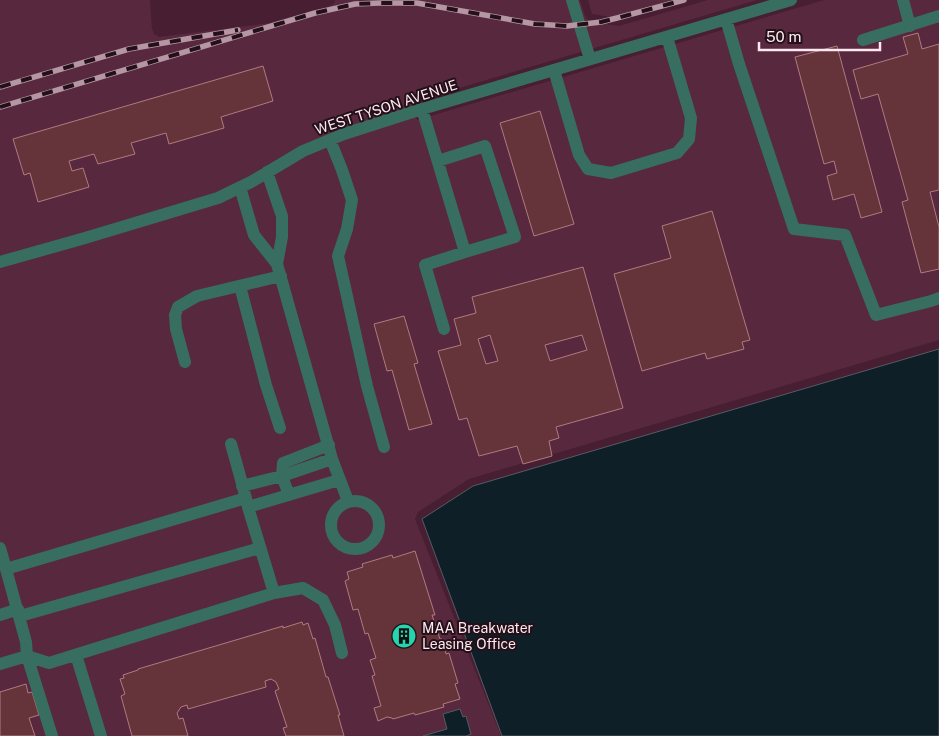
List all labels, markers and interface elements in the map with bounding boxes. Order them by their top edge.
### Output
scale bar [759,20,880,52]
text: 50 m [766,28,801,45]
street label: WEST TYSON AVENUE [313,76,459,138]
place label: MAA Breakwater Leasing Office [422,620,533,652]
building icon: MAA Breakwater Leasing Office [391,623,417,649]

